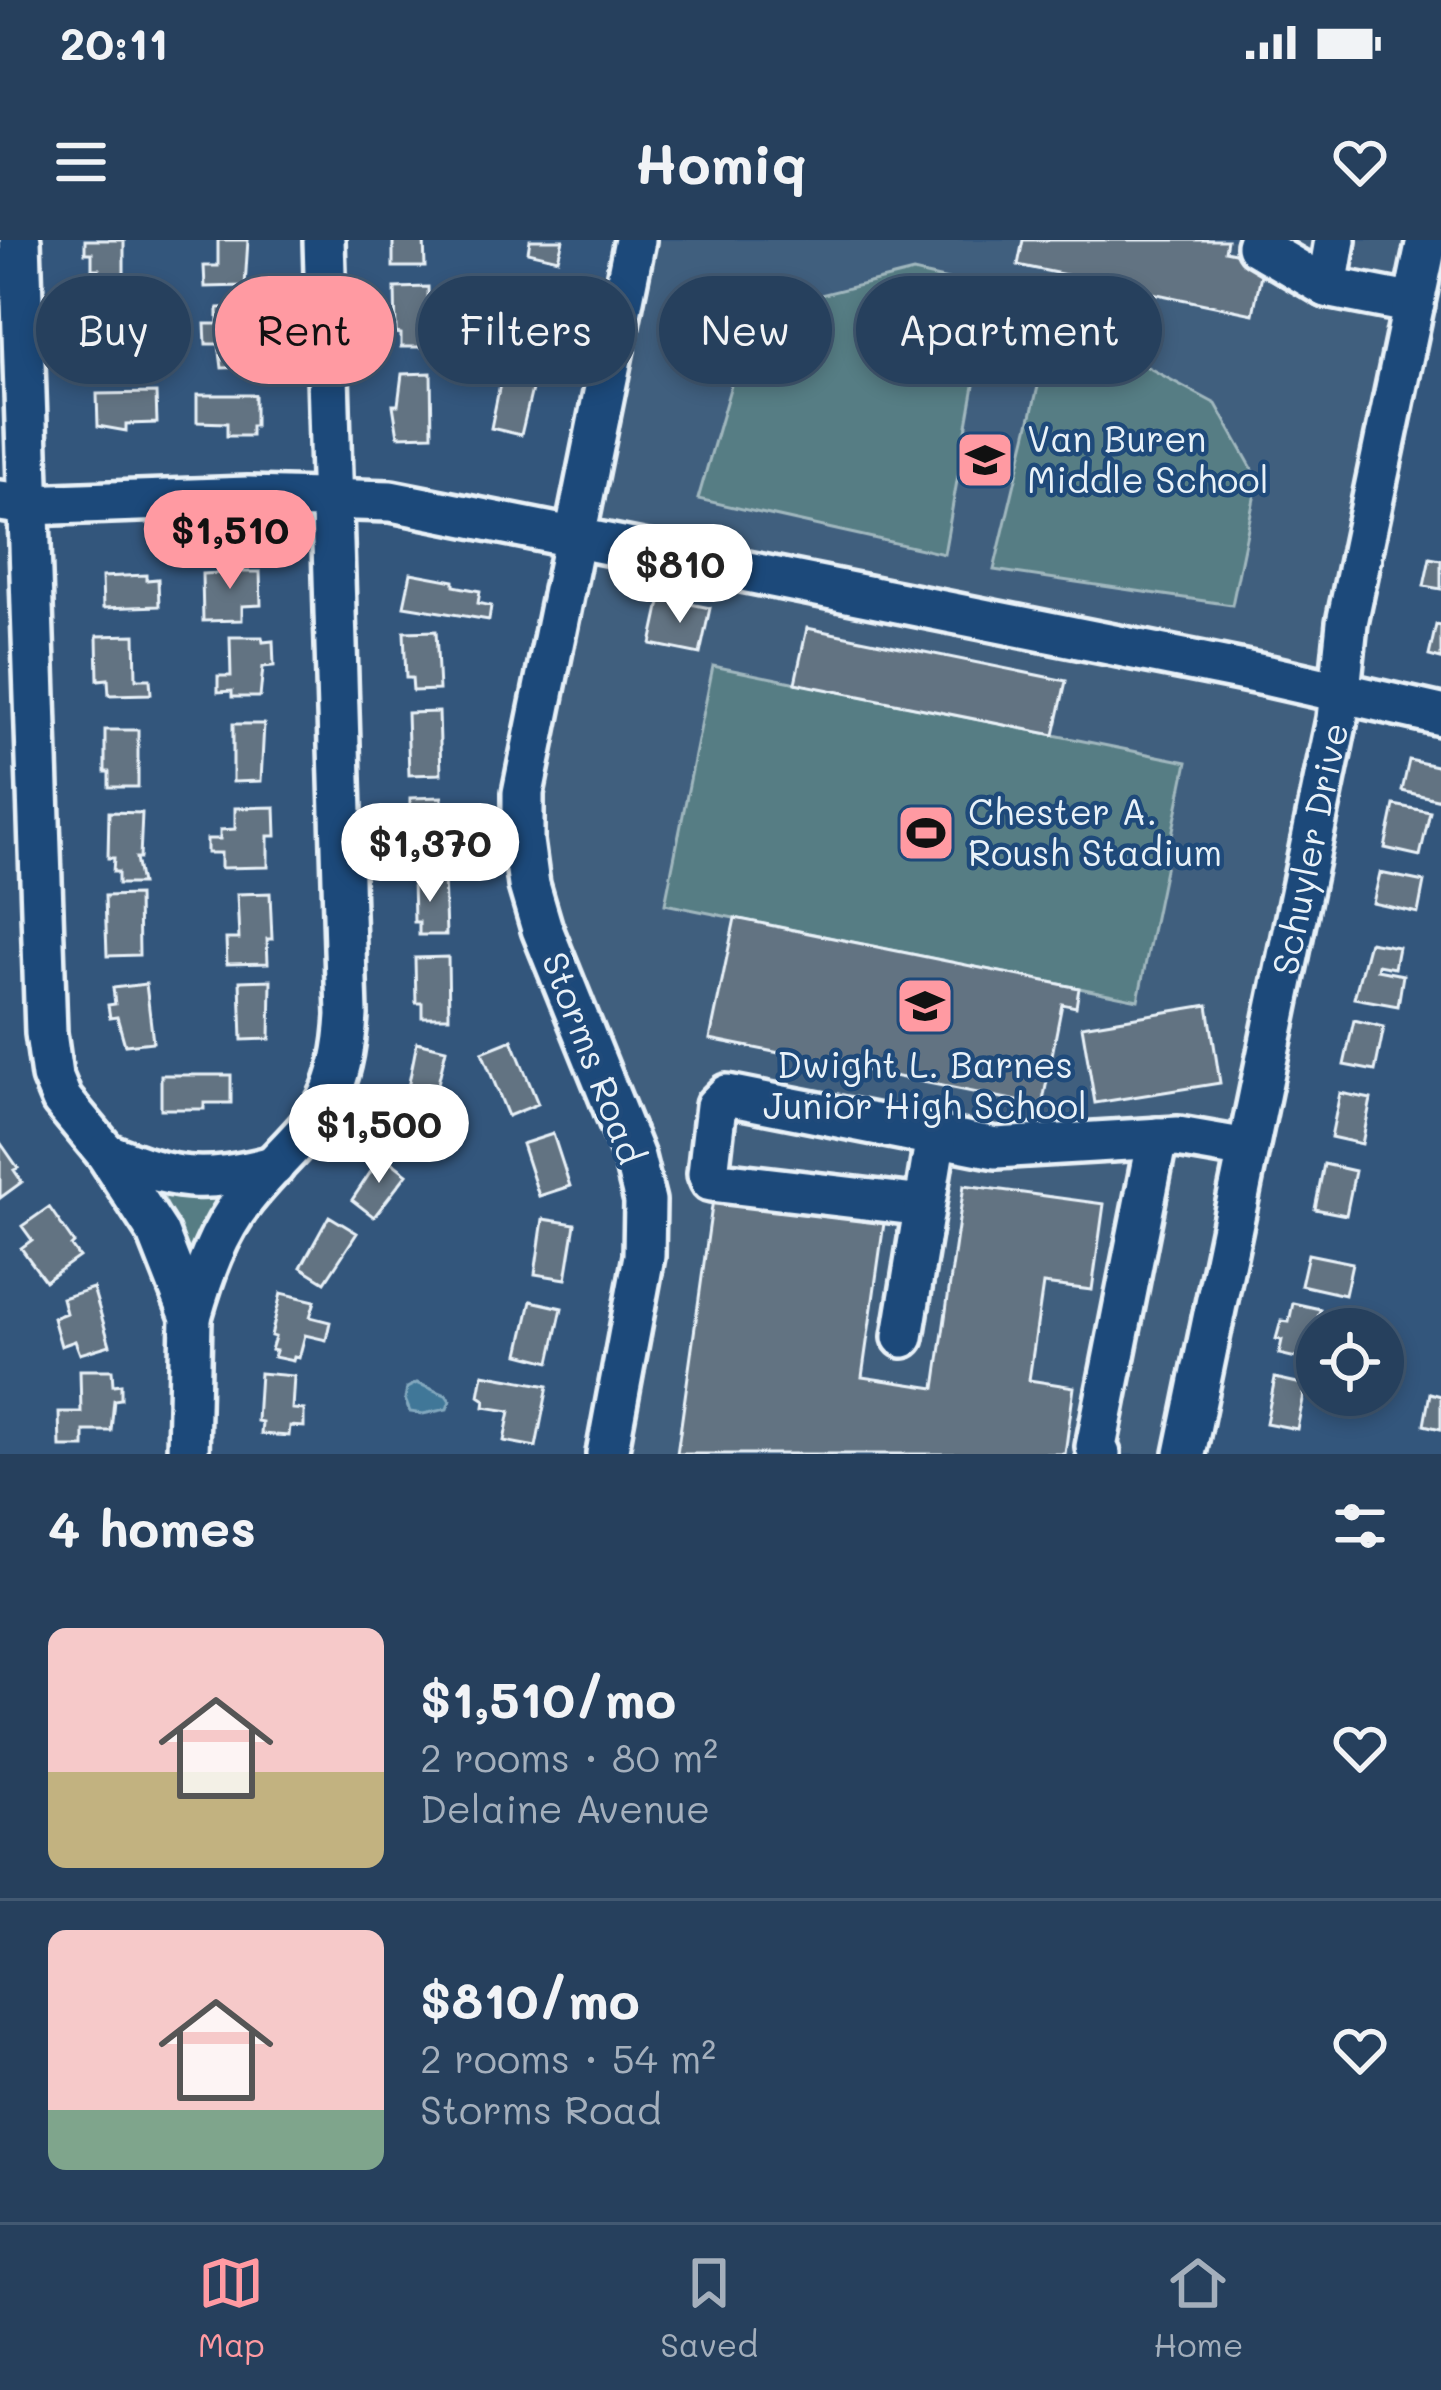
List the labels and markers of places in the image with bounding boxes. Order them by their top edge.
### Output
place label: Van Buren Middle School [1027,414,1269,502]
school or university icon: Van Buren Middle School [954,429,1016,491]
pin: $1,510 [132,490,328,592]
pin: $810 [609,524,751,626]
place label: Chester A. Roush Stadium [968,787,1222,875]
sports icon: Chester A. Roush Stadium [895,802,957,864]
pin: $1,370 [332,803,528,905]
school or university icon: Dwight L. Barnes Junior High School [894,975,956,1037]
place label: Dwight L. Barnes Junior High School [763,1040,1087,1128]
pin: $1,500 [281,1084,477,1186]

